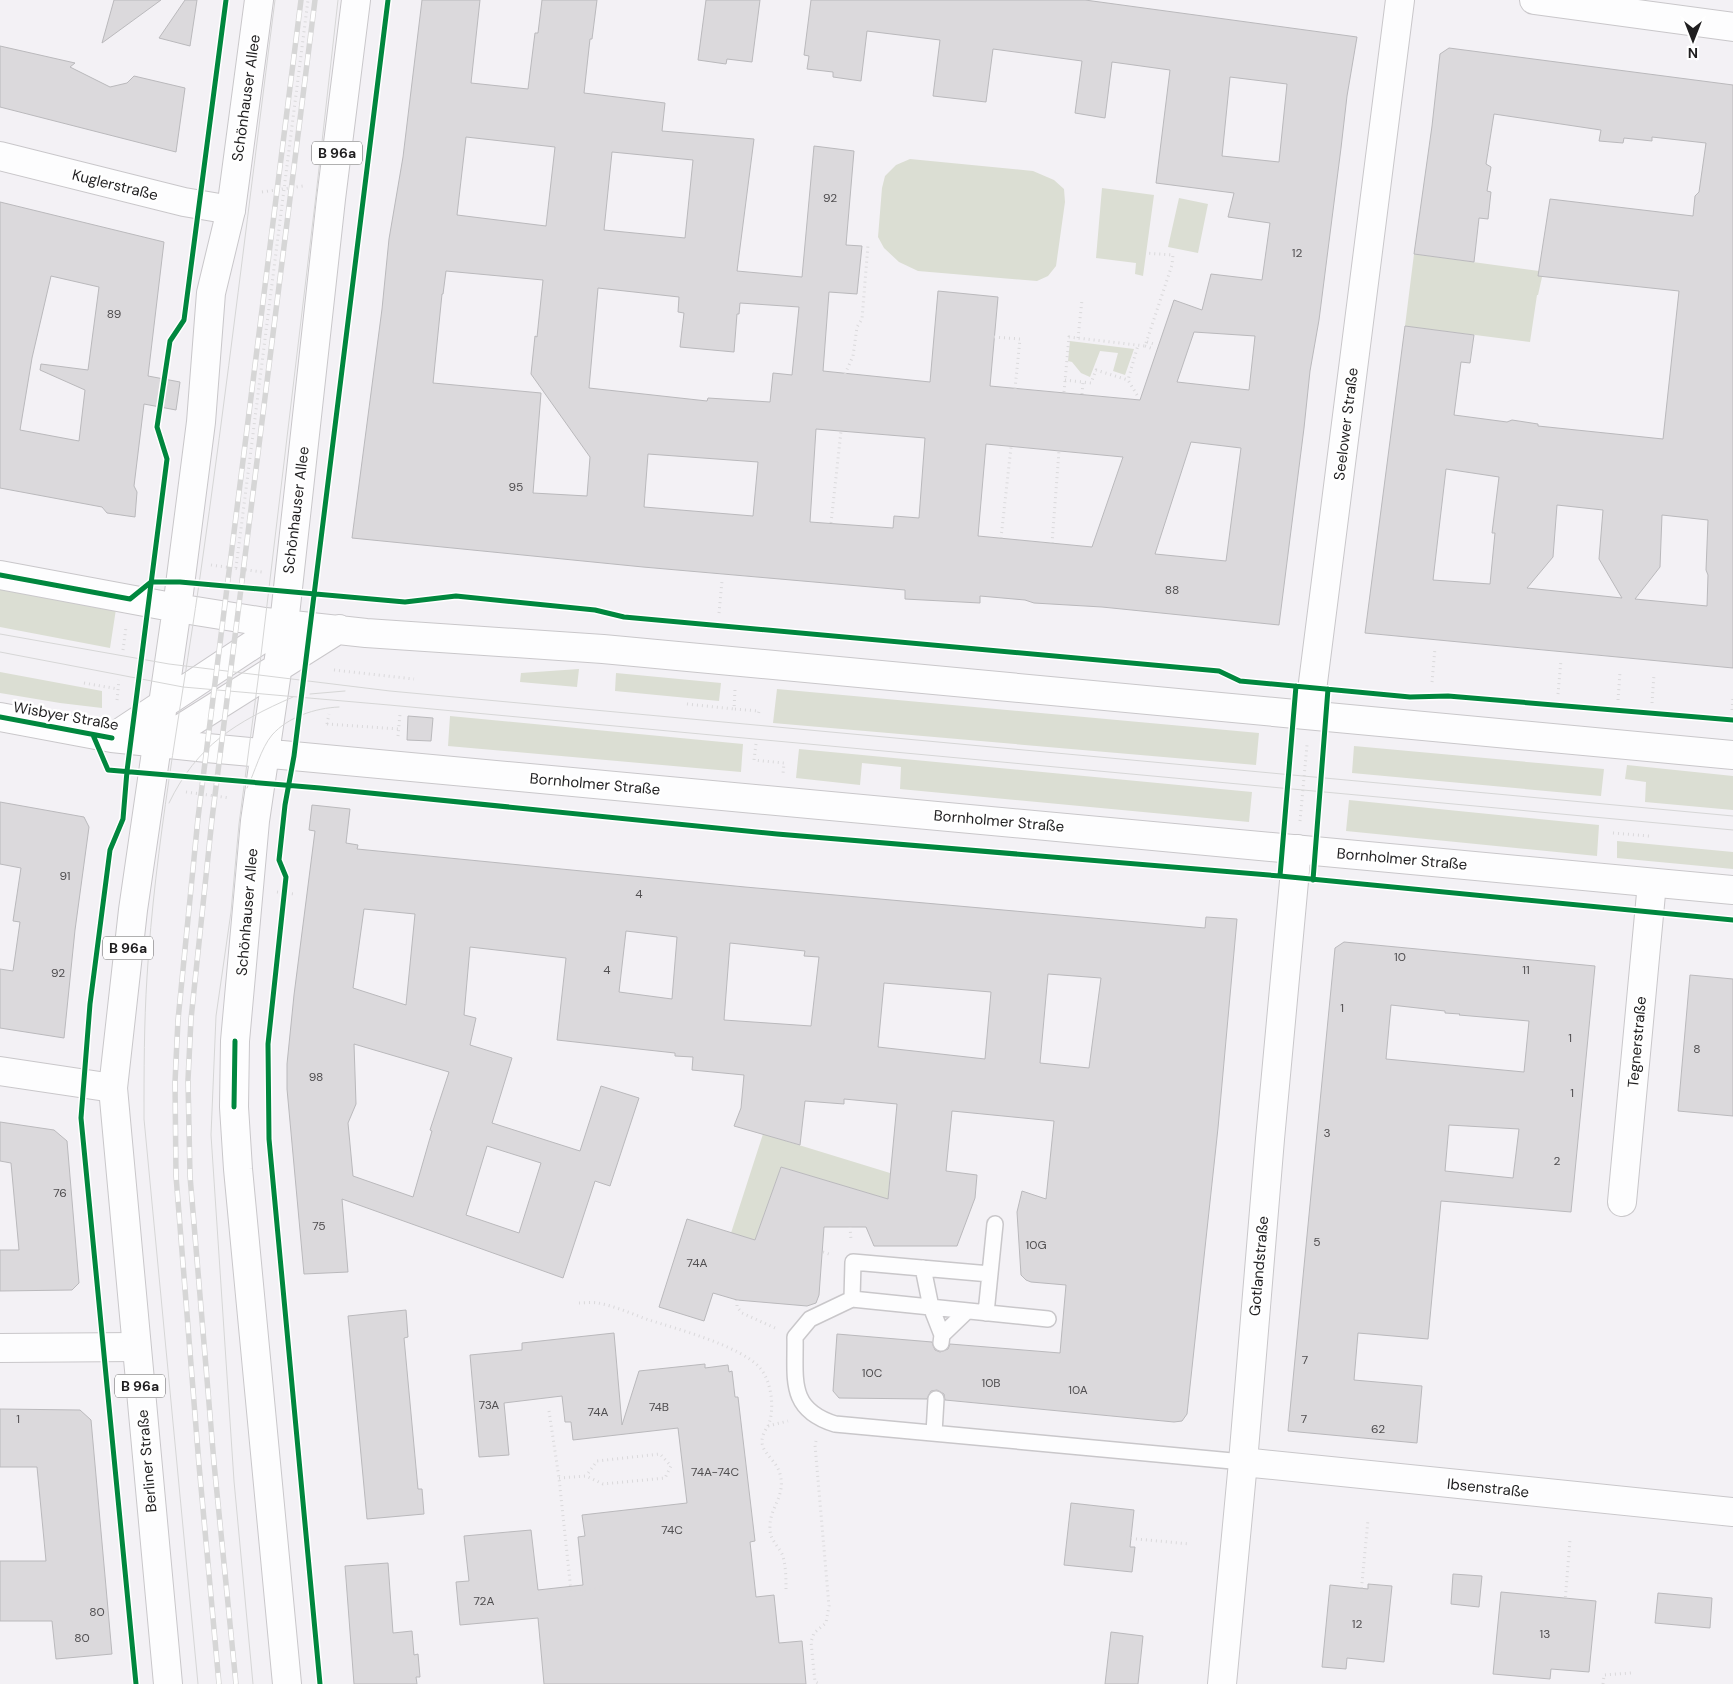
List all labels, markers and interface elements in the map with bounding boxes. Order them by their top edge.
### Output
north arrow [1668,15,1718,65]
street label: Schönhauser Allee [227,33,265,163]
text: N [1688,44,1698,62]
road number: B 96a [312,142,362,164]
street label: Kuglerstraße [70,165,160,205]
house number: 92 [823,190,837,206]
house number: 12 [1292,245,1302,261]
house number: 89 [107,306,121,322]
street label: Seelower Straße [1329,366,1363,482]
street label: Schönhauser Allee [278,445,314,575]
house number: 95 [509,479,523,495]
house number: 88 [1165,582,1179,598]
street label: Wisbyer Straße [12,697,120,735]
street label: Bornholmer Straße [529,768,661,800]
street label: Bornholmer Straße [933,805,1065,837]
street label: Bornholmer Straße [1336,843,1468,875]
street label: Schönhauser Allee [231,847,263,977]
house number: 91 [59,868,71,884]
house number: 4 [635,886,643,902]
road number: B 96a [103,936,153,960]
house number: 10 [1394,949,1406,965]
house number: 4 [603,962,611,978]
house number: 11 [1522,962,1530,978]
house number: 92 [51,965,65,981]
street label: Tegnerstraße [1623,995,1651,1089]
house number: 1 [1340,1000,1344,1016]
house number: 1 [1568,1030,1572,1046]
house number: 8 [1693,1041,1701,1057]
house number: 98 [309,1069,323,1085]
house number: 1 [1570,1085,1574,1101]
house number: 3 [1323,1125,1331,1141]
house number: 2 [1554,1153,1561,1169]
house number: 76 [53,1185,67,1201]
street label: Gotlandstraße [1245,1215,1273,1317]
house number: 75 [312,1218,326,1234]
house number: 5 [1313,1234,1321,1250]
house number: 10G [1025,1237,1047,1253]
house number: 74A [687,1255,708,1271]
house number: 7 [1302,1352,1308,1368]
house number: 10C [862,1365,883,1381]
road number: B 96a [115,1374,165,1398]
house number: 10B [981,1375,1001,1391]
house number: 10A [1068,1382,1088,1398]
house number: 73A [479,1397,499,1413]
house number: 74B [649,1399,669,1415]
house number: 74A [588,1404,609,1420]
street label: Berliner Straße [133,1409,161,1513]
house number: 1 [16,1411,20,1427]
house number: 7 [1301,1411,1307,1427]
house number: 62 [1371,1421,1385,1437]
house number: 74A-74C [691,1464,739,1480]
street label: Ibsenstraße [1446,1474,1530,1502]
house number: 74C [661,1522,683,1538]
house number: 72A [474,1593,495,1609]
house number: 80 [89,1604,105,1620]
house number: 12 [1352,1616,1362,1632]
house number: 13 [1540,1626,1550,1642]
house number: 80 [74,1630,90,1646]

